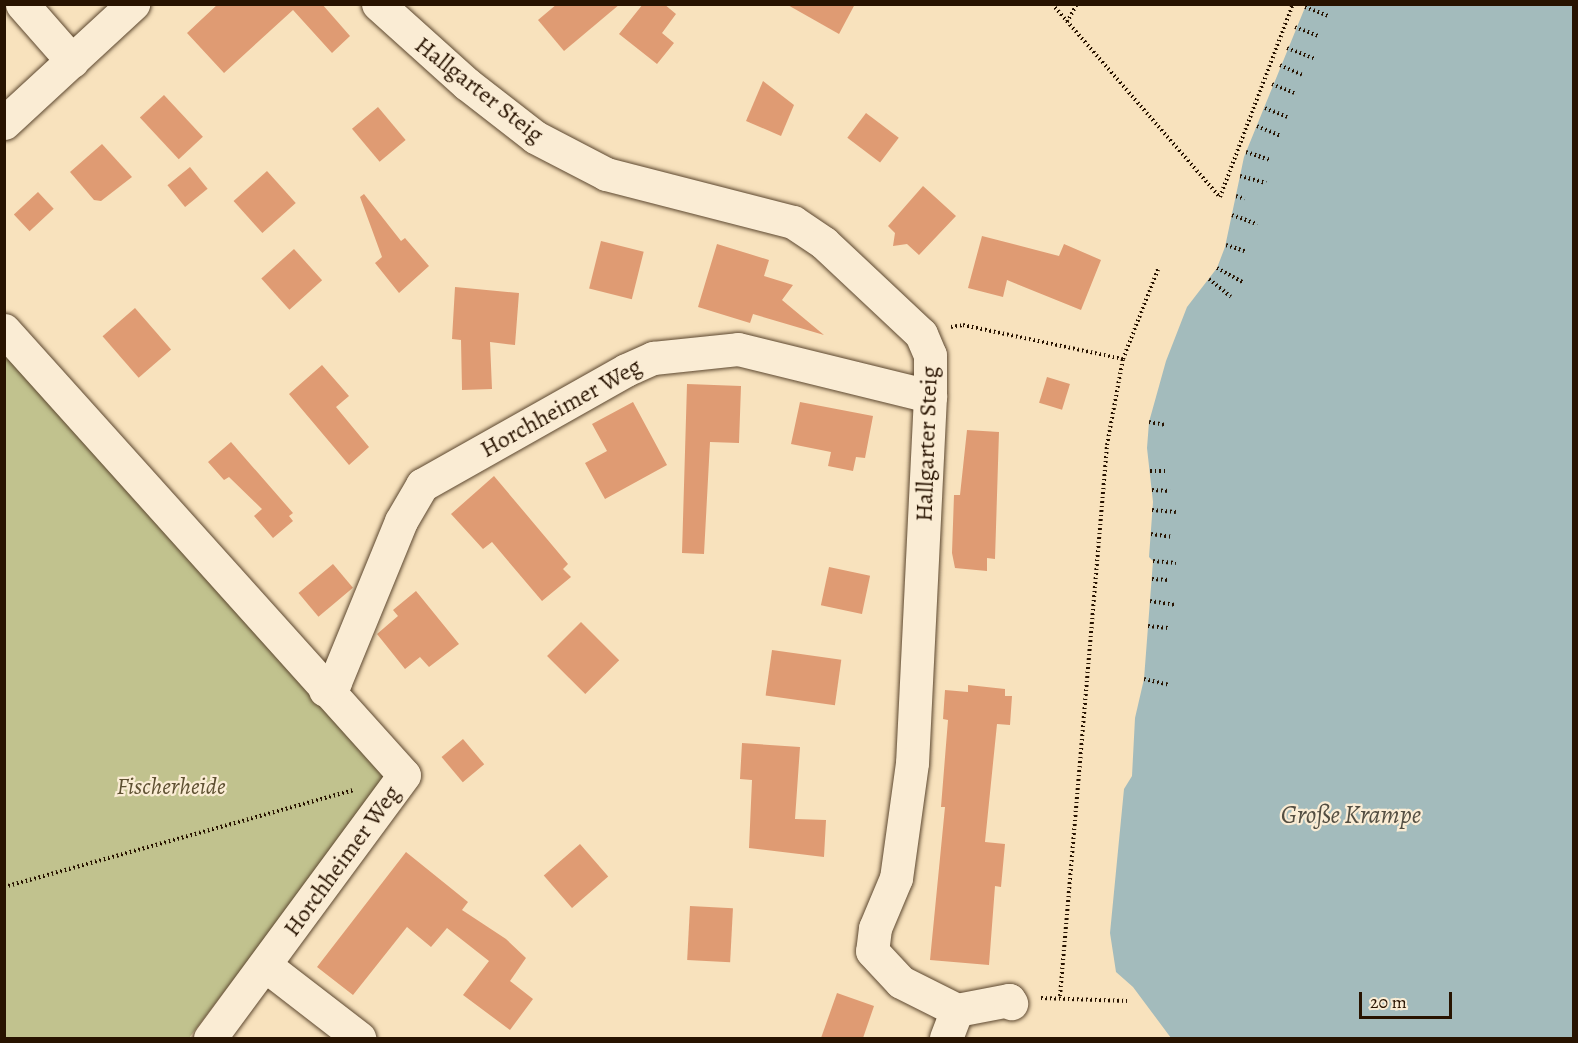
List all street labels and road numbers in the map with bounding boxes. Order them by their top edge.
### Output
street label: Hallgarter Steig [409,31,549,149]
street label: Horchheimer Weg [475,352,647,464]
street label: Hallgarter Steig [910,366,944,522]
street label: Horchheimer Weg [278,780,406,942]

